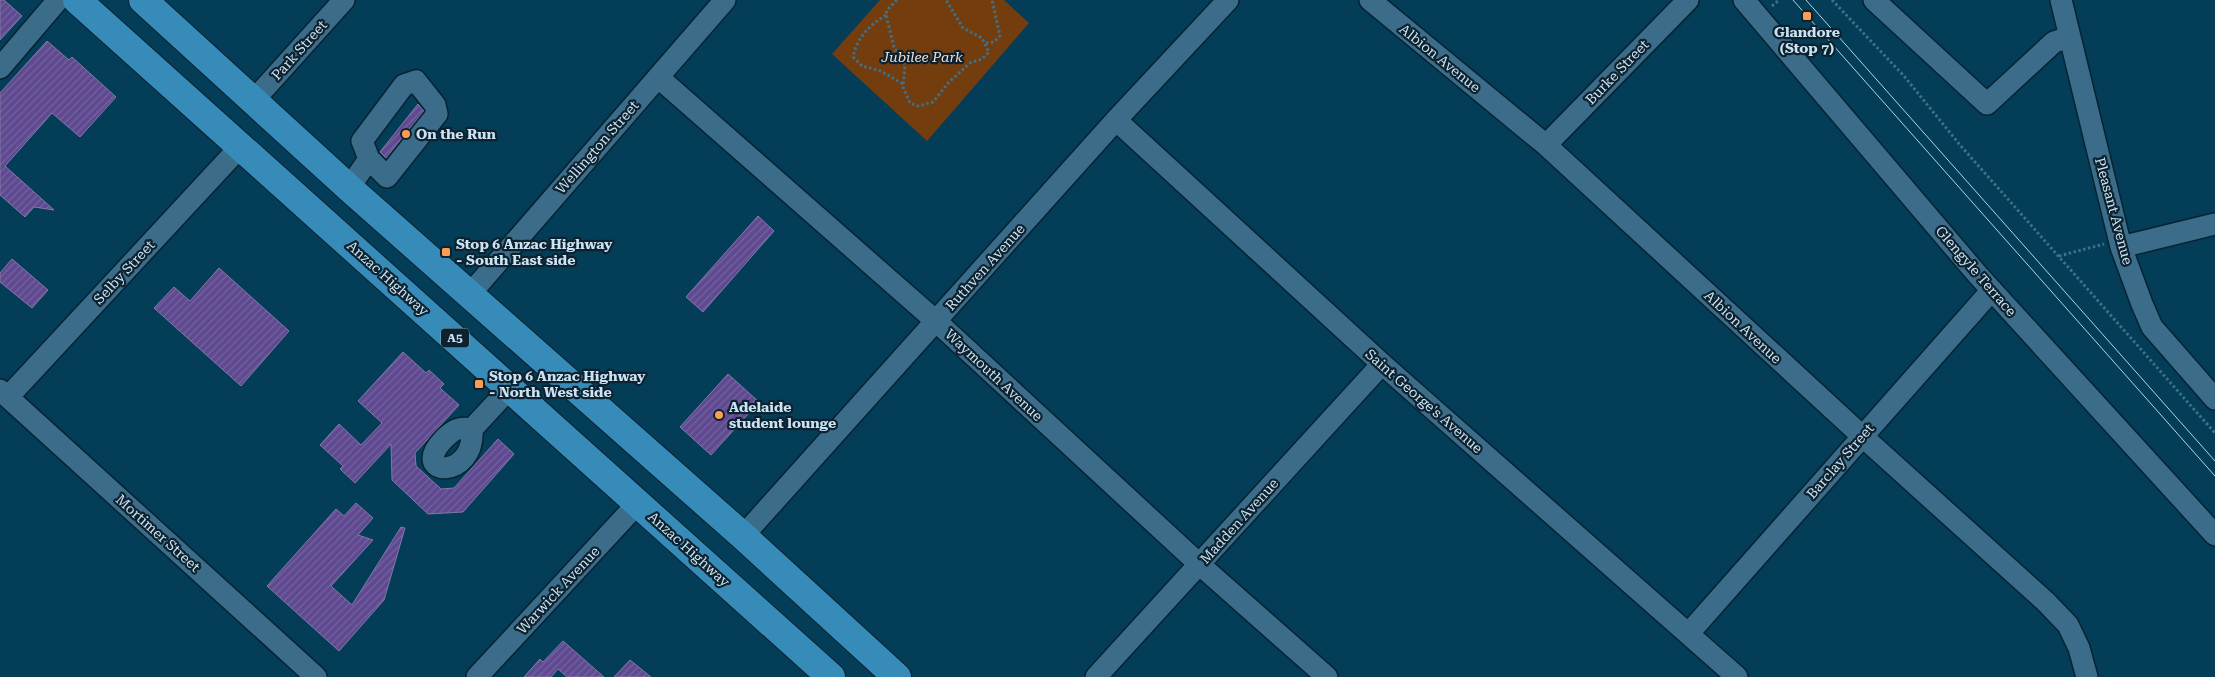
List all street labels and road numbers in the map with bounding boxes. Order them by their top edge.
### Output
street label: Park Street [268,17,330,83]
street label: Albion Avenue [1396,21,1484,96]
street label: Burke Street [1582,36,1652,108]
street label: Wellington Street [552,97,642,197]
street label: Pleasant Avenue [2092,156,2136,267]
street label: Ruthven Avenue [942,220,1028,313]
street label: Glengyle Terrace [1932,223,2020,320]
street label: Selby Street [90,237,158,307]
street label: Anzac Highway [344,237,433,319]
street label: Albion Avenue [1701,287,1785,367]
street label: Waymouth Avenue [942,326,1046,424]
road number: A5 [441,328,469,348]
street label: Saint George's Avenue [1362,346,1486,456]
street label: Barclay Street [1803,420,1877,502]
street label: Madden Avenue [1197,475,1282,567]
street label: Mortimer Street [113,491,203,575]
street label: Anzac Highway [645,508,734,590]
street label: Warwick Avenue [513,543,603,637]

